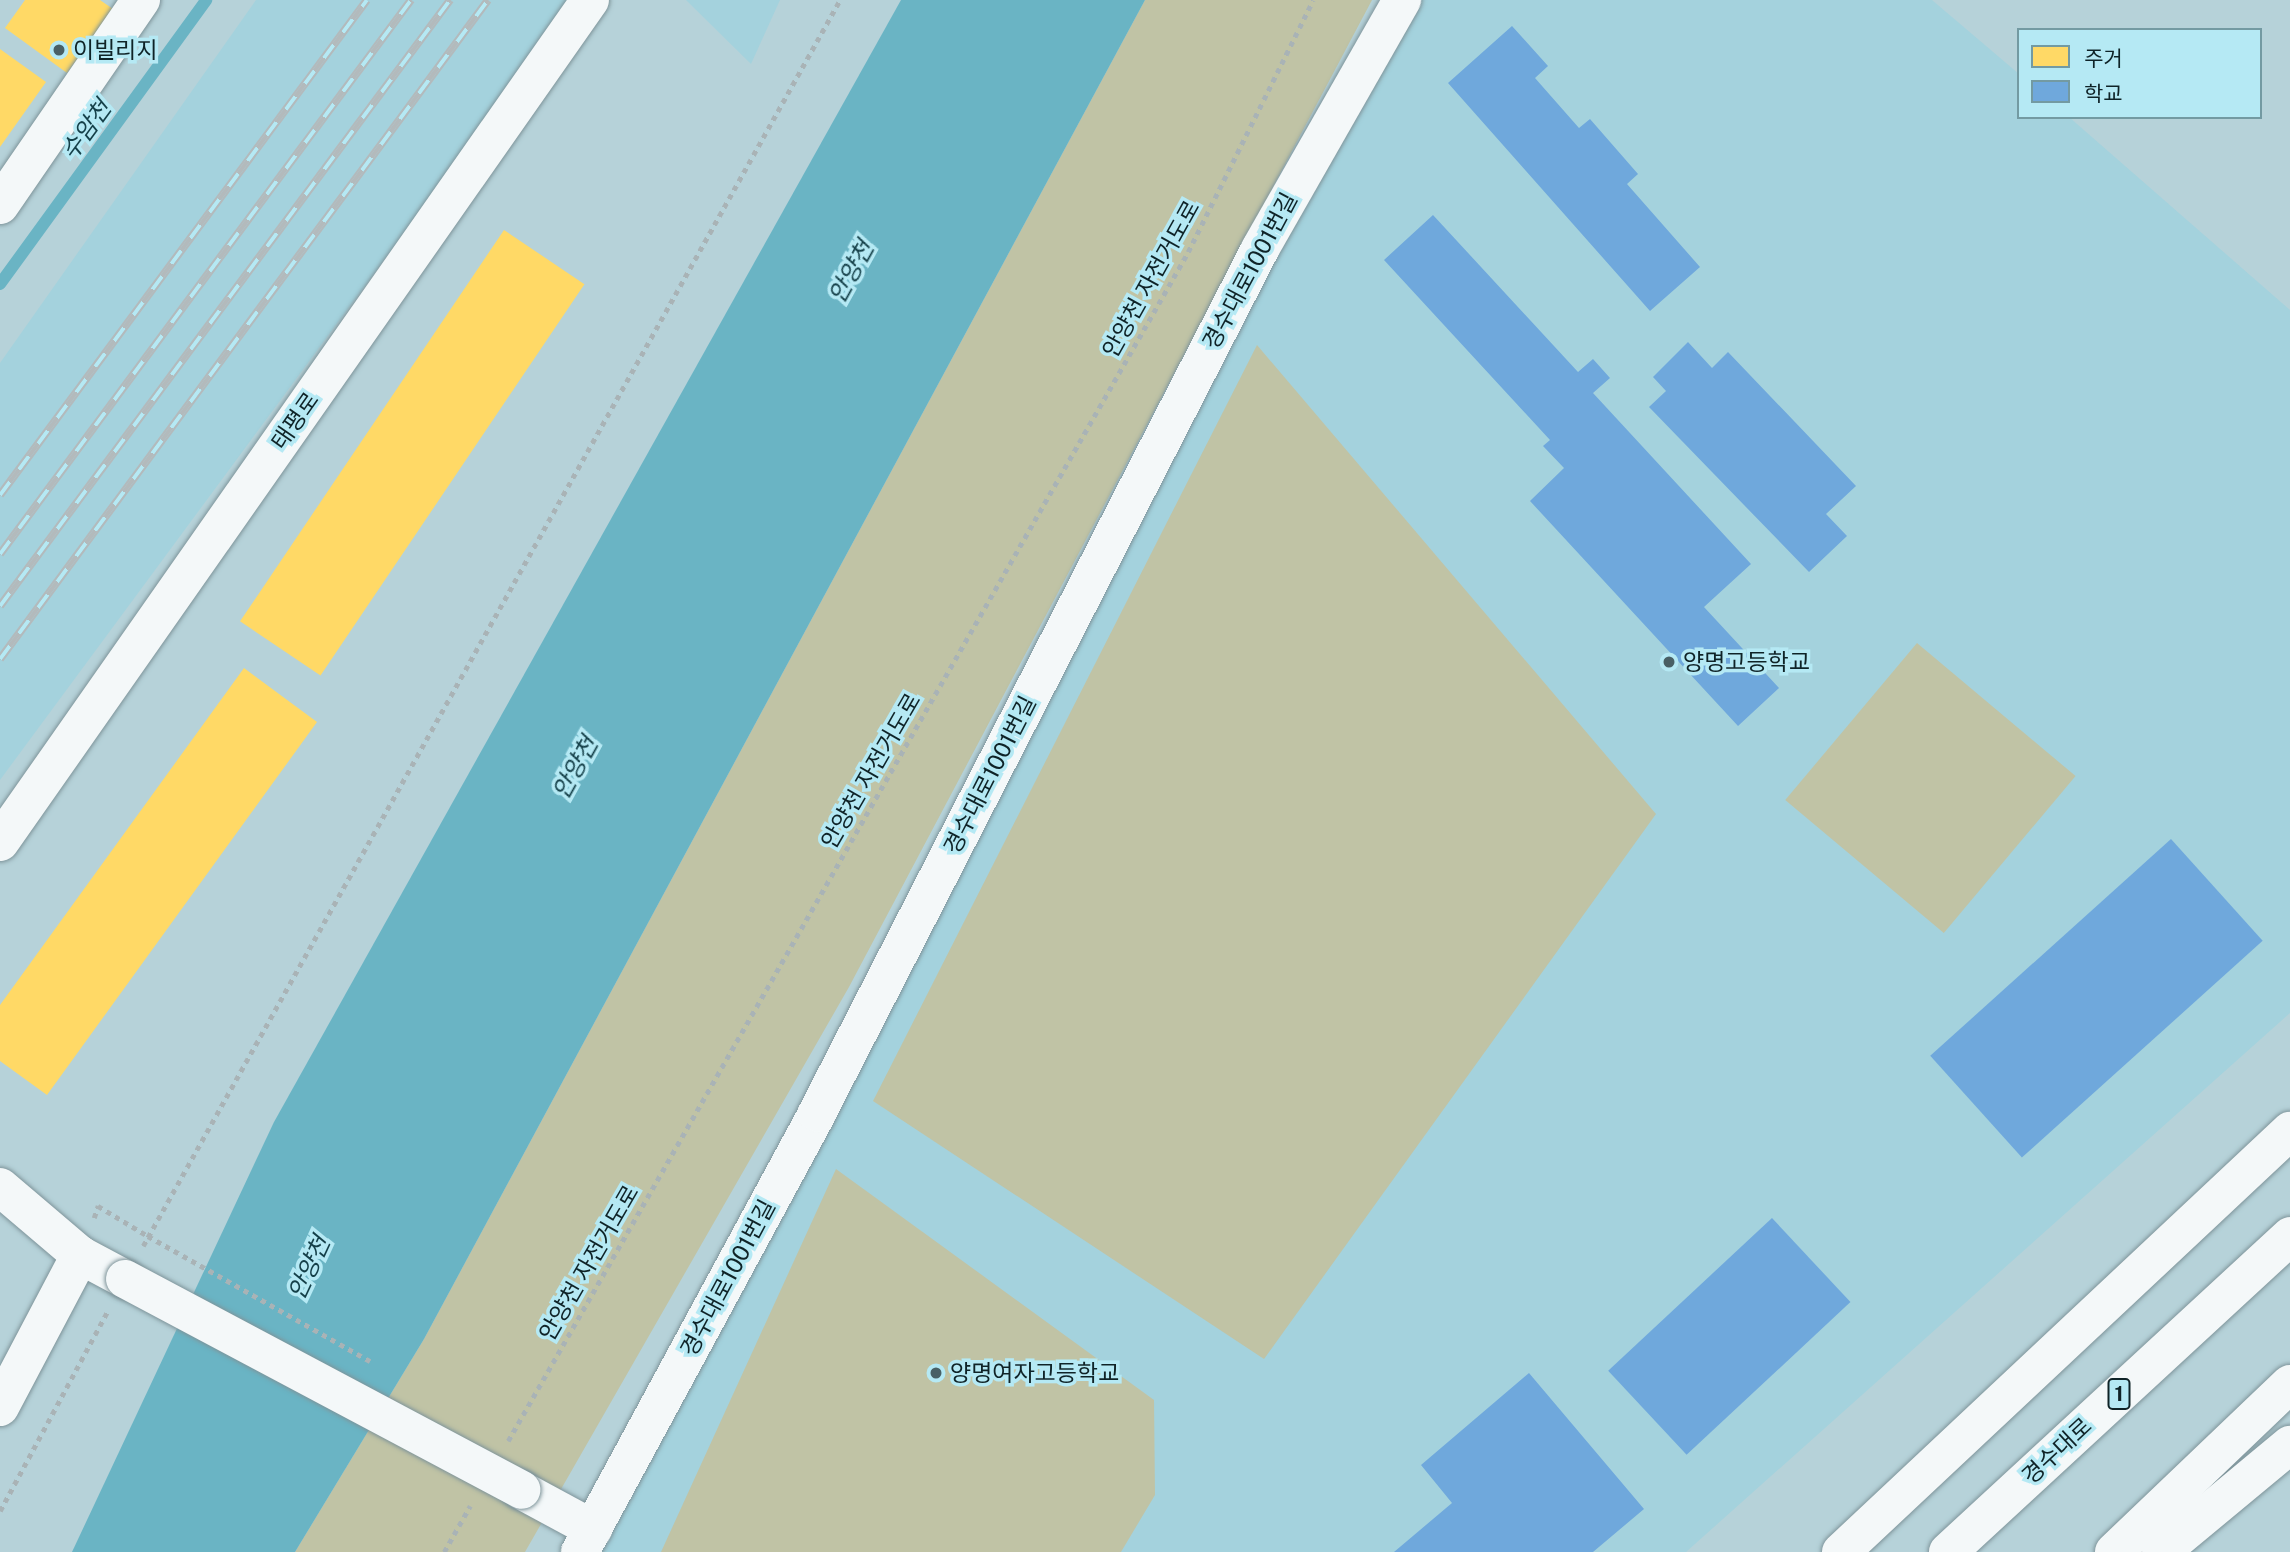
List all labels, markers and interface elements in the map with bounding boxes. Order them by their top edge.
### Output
legend [2017,28,2262,119]
place label: 이빌리지 [73,36,158,64]
marker: 이빌리지 [51,42,67,58]
text: 주거 [2084,46,2123,71]
text: 학교 [2084,81,2123,106]
water label: 수암천 [55,95,117,165]
street label: 경수대로1001번길 [1197,188,1303,354]
street label: 안양천 자전거도로 [1097,196,1205,362]
water label: 안양천 [822,236,880,308]
street label: 태평로 [265,387,325,455]
place label: 양명고등학교 [1683,648,1810,676]
marker: 양명고등학교 [1661,654,1677,670]
street label: 안양천 자전거도로 [815,688,927,854]
street label: 경수대로1001번길 [938,691,1042,859]
water label: 안양천 [546,732,604,804]
street label: 안양천 자전거도로 [533,1180,645,1346]
street label: 경수대로1001번길 [675,1195,781,1361]
water label: 안양천 [282,1232,336,1304]
place label: 양명여자고등학교 [950,1359,1119,1387]
marker: 양명여자고등학교 [928,1365,944,1381]
road number: 1 [2107,1376,2131,1412]
street label: 경수대로 [2017,1412,2097,1490]

